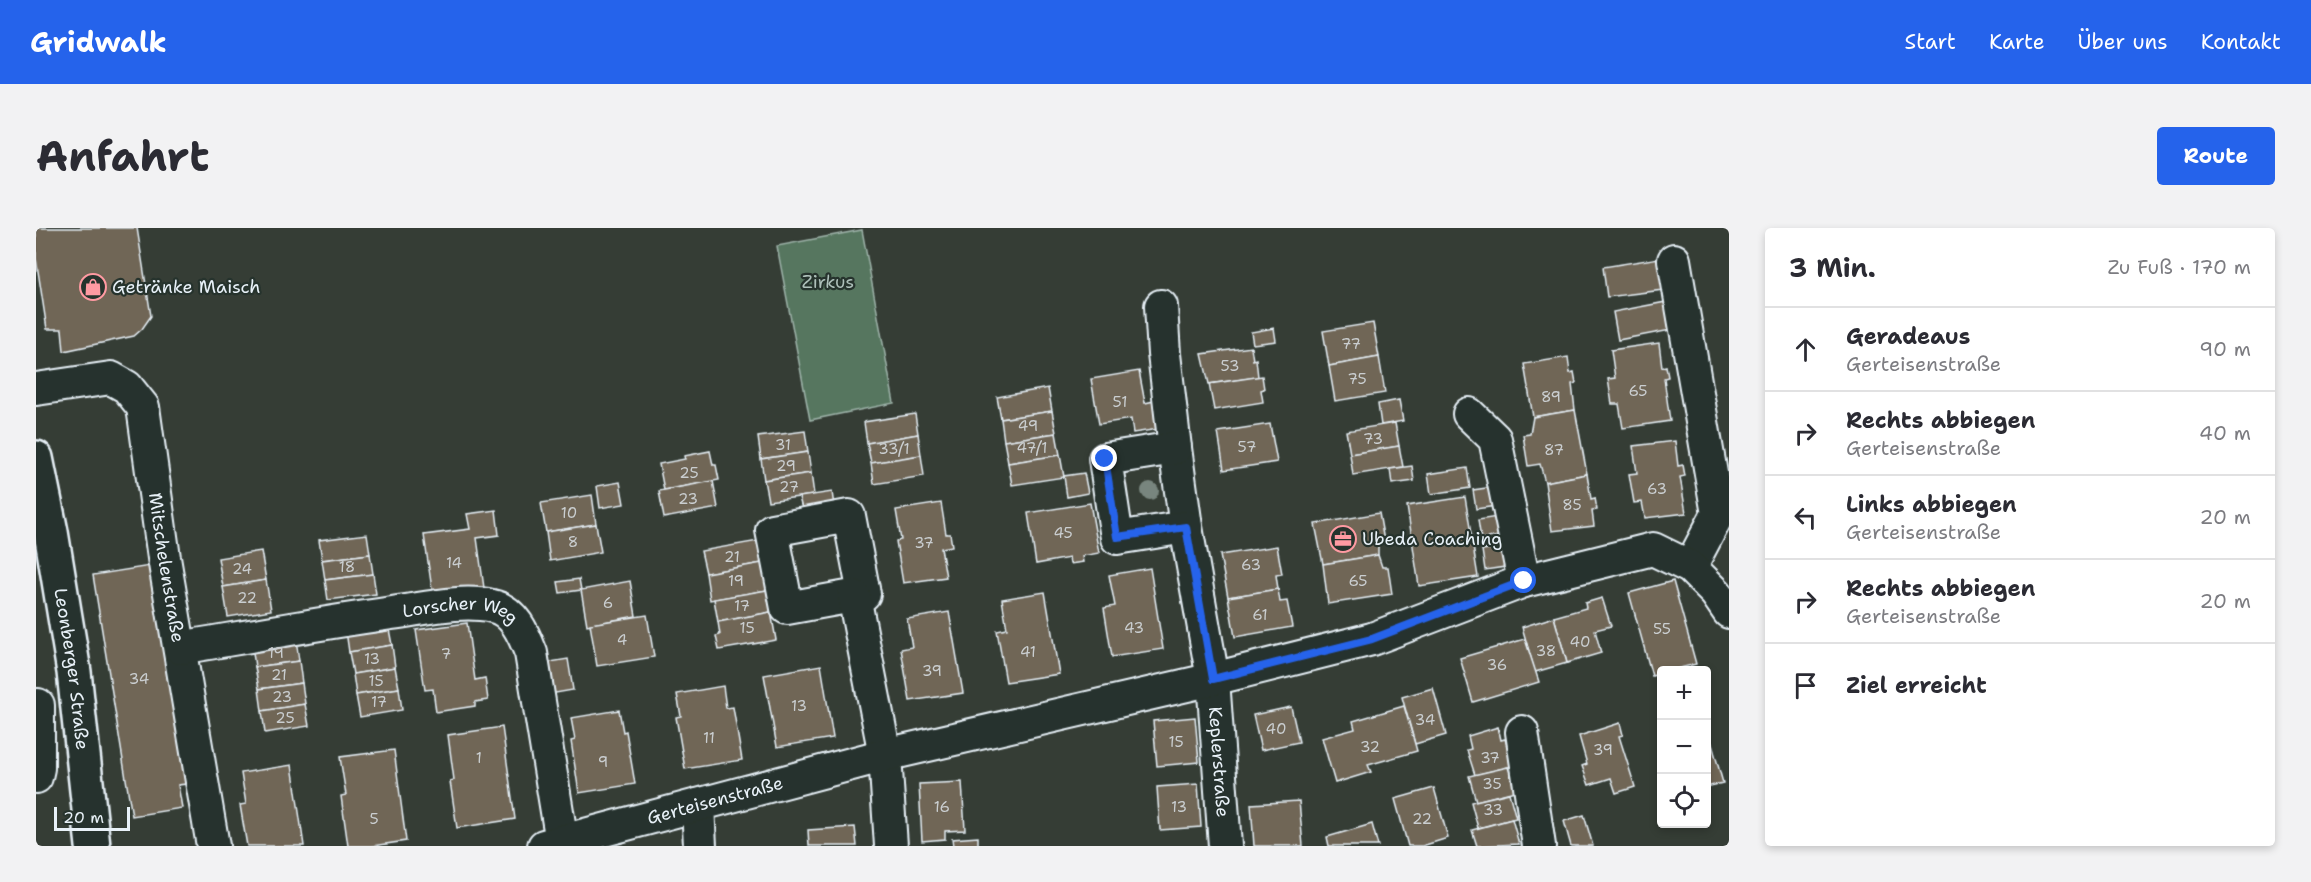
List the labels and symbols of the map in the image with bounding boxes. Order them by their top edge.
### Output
park label: Zirkus [802,270,854,294]
shop icon: Getränke Maisch [78,272,108,302]
place label: Getränke Maisch [112,275,261,299]
house number: 77 [1341,334,1361,354]
house number: 53 [1221,356,1240,376]
house number: 75 [1347,369,1367,389]
house number: 65 [1628,381,1648,401]
house number: 89 [1541,387,1561,407]
house number: 51 [1113,392,1127,412]
house number: 49 [1018,416,1038,436]
house number: 73 [1363,429,1383,449]
house number: 31 [775,435,791,455]
house number: 57 [1238,437,1256,457]
house number: 47/1 [1017,438,1047,458]
house number: 33/1 [878,439,910,459]
house number: 87 [1544,440,1564,460]
route end [1091,445,1117,471]
house number: 29 [776,456,796,476]
house number: 25 [679,463,699,483]
house number: 27 [779,477,799,497]
house number: 63 [1647,479,1667,499]
house number: 23 [678,489,698,509]
street label: Mitschelenstraße [143,491,190,644]
house number: 85 [1562,495,1582,515]
house number: 10 [561,503,577,523]
house number: 45 [1053,523,1073,543]
office icon: Ubeda Coaching [1328,524,1358,554]
place label: Ubeda Coaching [1362,527,1502,551]
house number: 8 [568,532,578,552]
house number: 37 [914,533,934,553]
house number: 21 [724,547,740,567]
house number: 14 [446,553,462,573]
house number: 63 [1241,555,1261,575]
house number: 18 [339,557,355,577]
house number: 24 [232,559,252,579]
route start [1510,567,1536,593]
house number: 19 [728,571,744,591]
house number: 65 [1348,571,1368,591]
street label: Leonberger Straße [48,586,94,751]
house number: 22 [237,588,257,608]
street label: Lorscher Weg [401,592,524,630]
house number: 6 [603,593,613,613]
house number: 17 [734,596,750,616]
house number: 61 [1252,605,1268,625]
house number: 15 [739,618,755,638]
house number: 43 [1124,618,1144,638]
house number: 55 [1653,619,1671,639]
house number: 4 [617,630,627,650]
house number: 40 [1570,632,1590,652]
house number: 38 [1536,641,1556,661]
house number: 41 [1020,642,1036,662]
house number: 19 [268,643,284,663]
house number: 7 [441,644,451,664]
house number: 13 [364,649,380,669]
house number: 36 [1487,655,1507,675]
house number: 39 [922,661,942,681]
house number: 21 [271,665,287,685]
house number: 34 [129,669,149,689]
house number: 15 [368,671,384,691]
house number: 23 [272,687,292,707]
house number: 17 [371,692,387,712]
house number: 13 [791,696,807,716]
street label: Keplerstraße [1203,706,1235,818]
house number: 25 [275,708,295,728]
house number: 34 [1415,710,1435,730]
house number: 40 [1266,719,1286,739]
house number: 11 [703,728,715,748]
house number: 15 [1168,732,1184,752]
house number: 32 [1360,737,1380,757]
house number: 39 [1593,740,1613,760]
house number: 1 [476,748,482,768]
house number: 37 [1480,748,1500,768]
house number: 9 [598,752,608,772]
street label: Gerteisenstraße [644,771,786,830]
house number: 35 [1482,774,1502,794]
house number: 16 [934,797,950,817]
house number: 13 [1171,797,1187,817]
house number: 33 [1483,800,1503,820]
scale bar [54,804,130,832]
house number: 5 [369,809,379,829]
house number: 22 [1412,809,1432,829]

